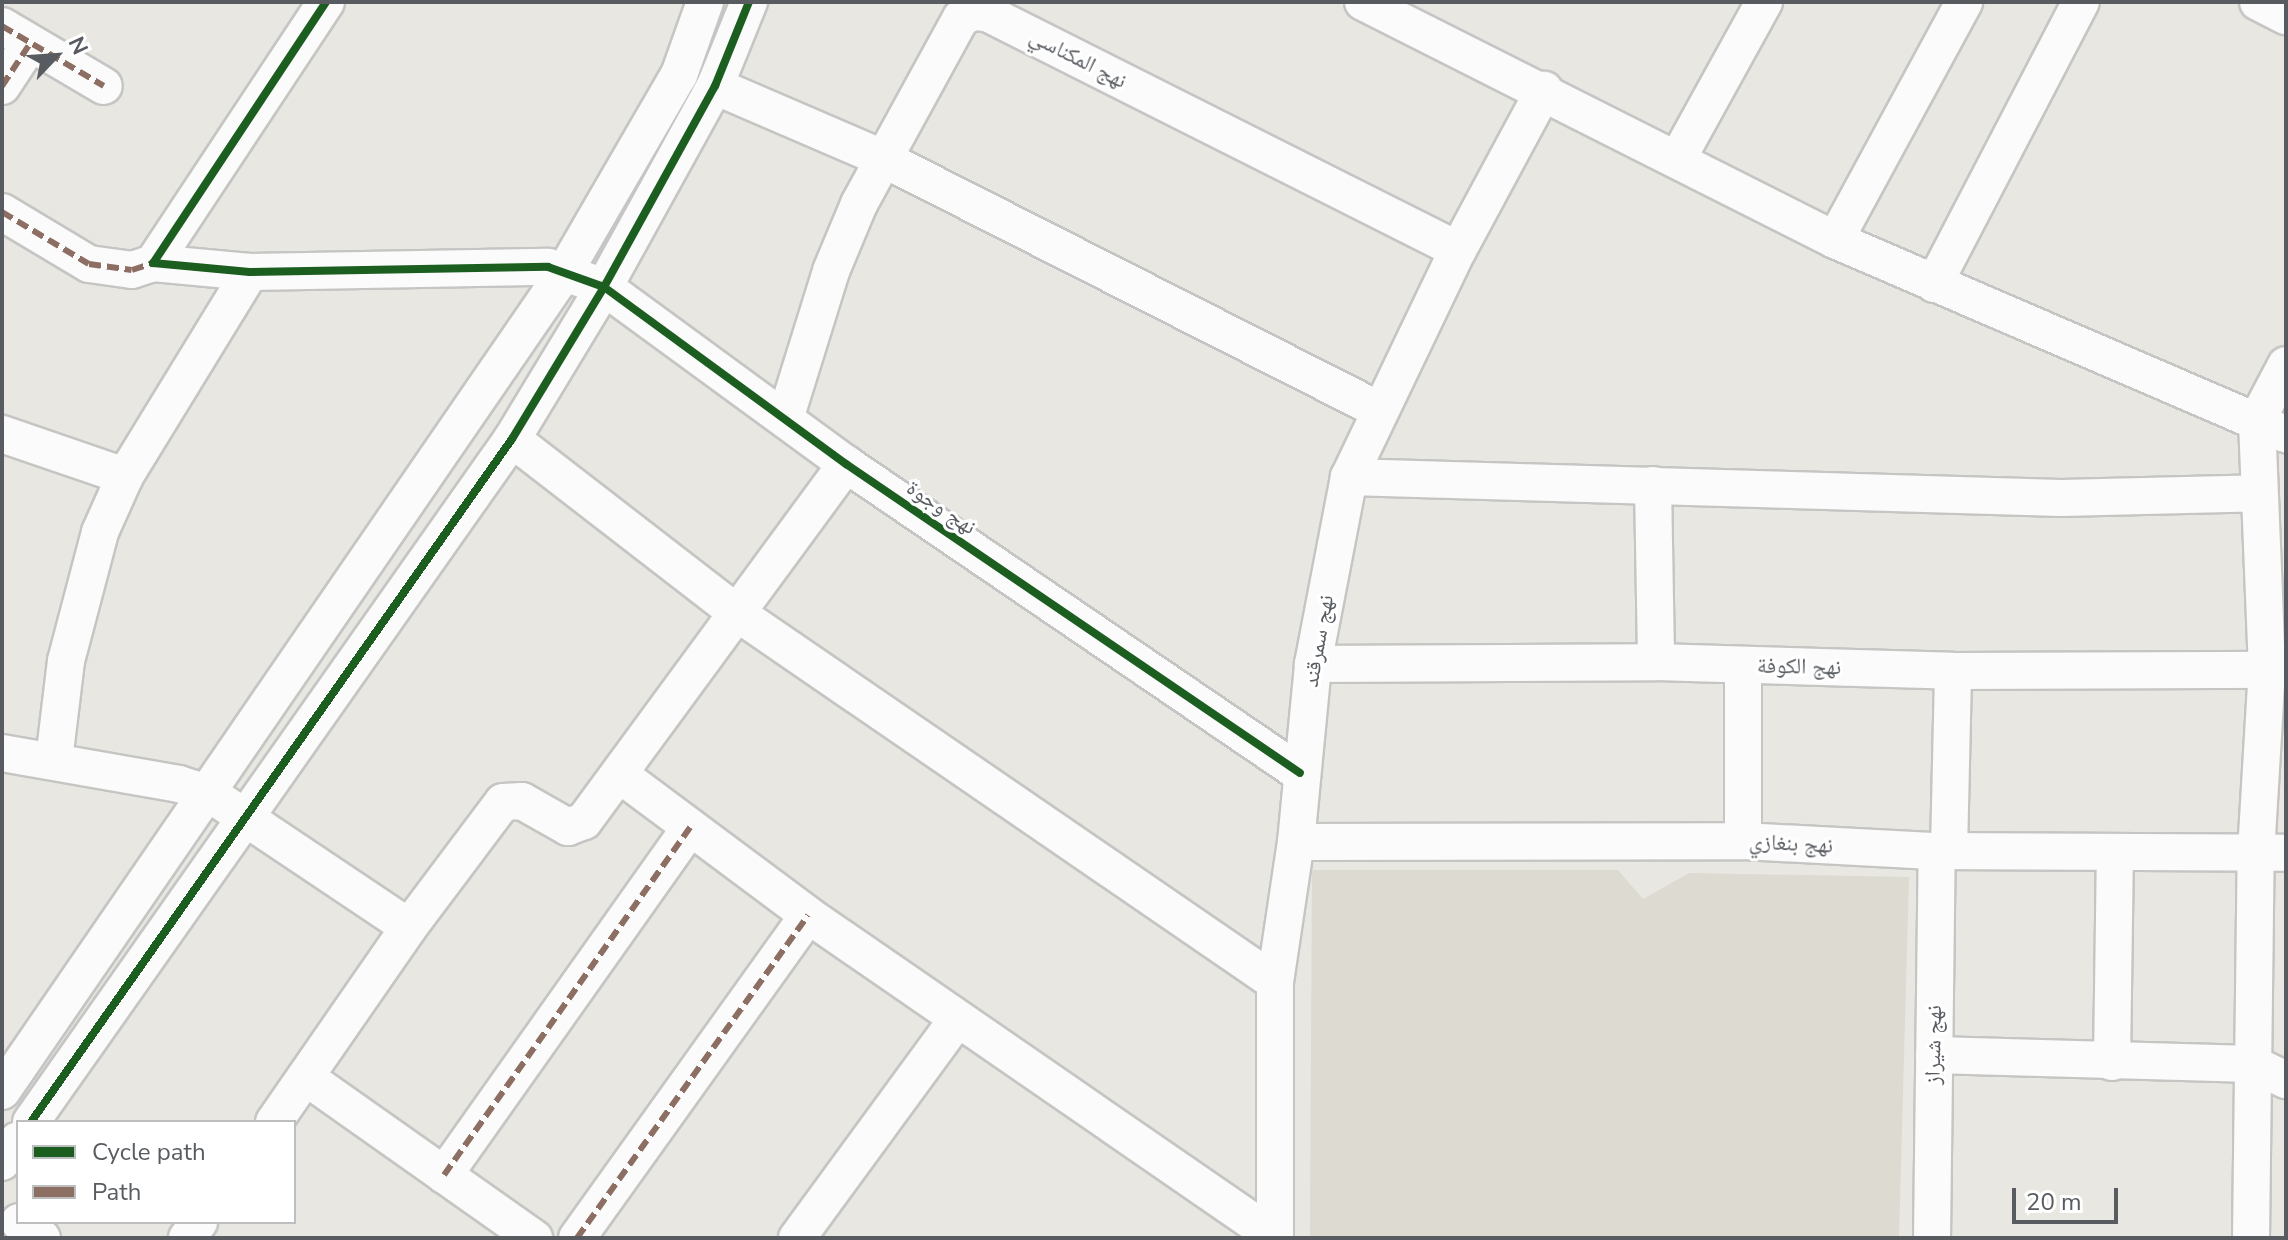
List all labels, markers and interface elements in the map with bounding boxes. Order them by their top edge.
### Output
north arrow [16,16,96,96]
street label: نهج المكناسي [1025,23,1131,95]
text: N [61,32,95,60]
street label: نهج وجوة [901,475,981,541]
street label: نهج سمرقند [1298,593,1340,689]
street label: نهج الكوفة [1757,653,1841,681]
street label: نهج بنغازي [1748,829,1834,859]
street label: نهج شيراز [1920,1005,1948,1085]
legend [16,1120,296,1224]
text: Cycle path [92,1136,206,1168]
scale bar [2016,1172,2122,1222]
text: Path [92,1176,141,1208]
text: 20 m [2026,1186,2082,1218]

